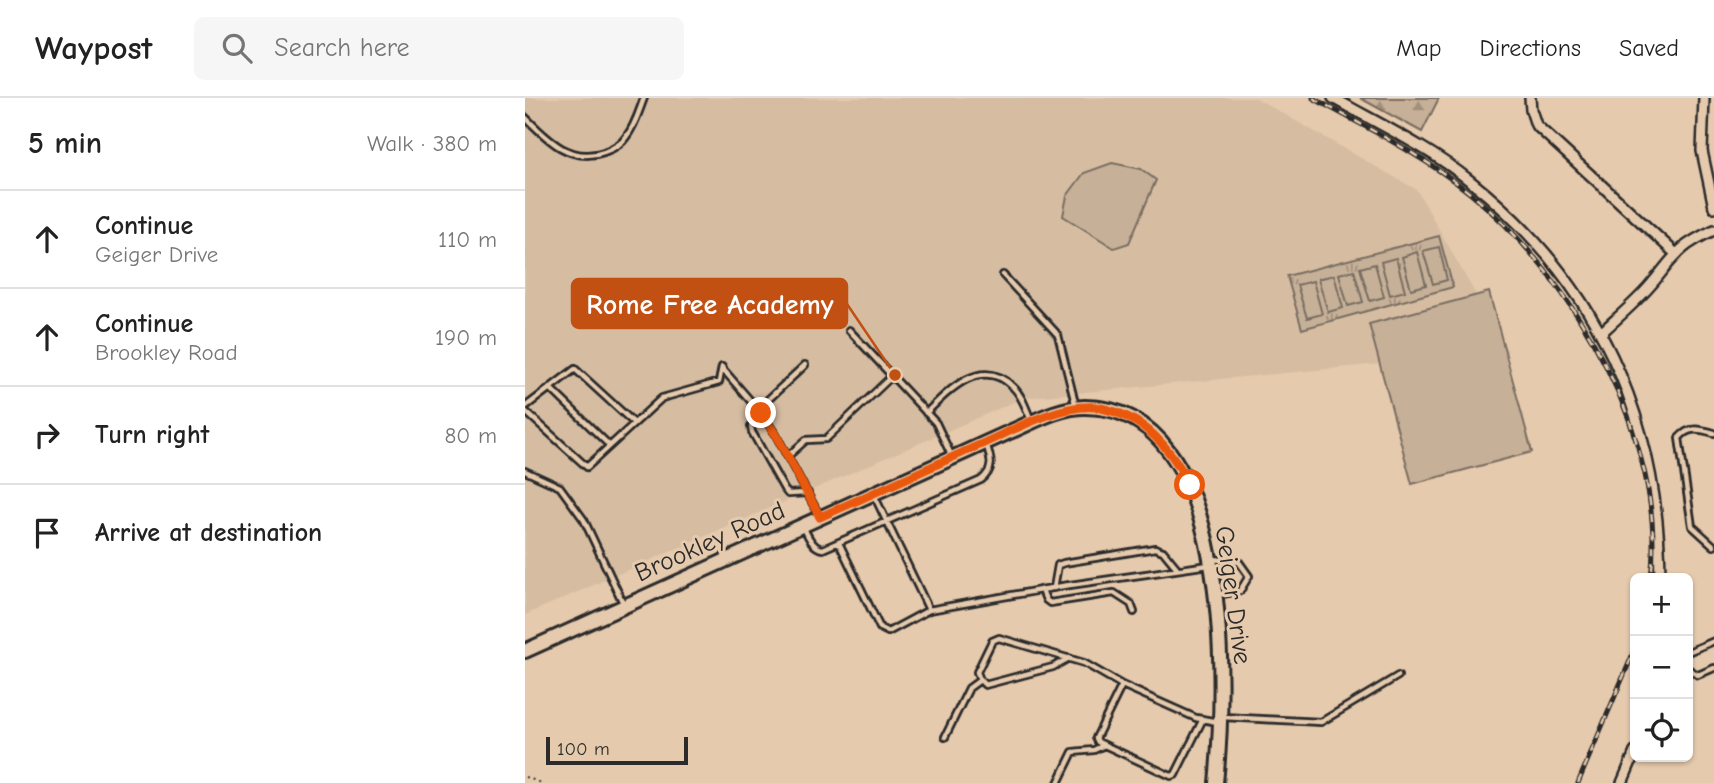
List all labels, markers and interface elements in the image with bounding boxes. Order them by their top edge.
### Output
search box [194,17,684,80]
text: Waypost [35,29,152,67]
icon: search [218,29,256,67]
text: Search here [274,33,410,63]
text: Map [1396,34,1442,62]
text: Directions [1480,34,1581,62]
text: Saved [1619,34,1679,62]
text: 5 min [28,126,102,161]
text: Walk · 380 m [367,130,497,157]
text: Continue [95,211,193,241]
icon: ahead [28,220,66,258]
text: 110 m [438,226,497,253]
text: Geiger Drive [95,241,218,268]
callout: Rome Free Academy [572,279,847,328]
text: Rome Free Academy [586,289,834,321]
text: Continue [95,309,193,339]
icon: ahead [28,318,66,356]
text: 190 m [435,324,497,351]
text: Brookley Road [95,339,238,366]
route end [745,397,776,428]
icon: right [28,416,66,454]
text: Turn right [95,420,209,450]
text: 80 m [444,422,497,449]
route start [1174,469,1205,500]
street label: Brookley Road [630,496,790,588]
icon: arrive [28,514,66,552]
text: Arrive at destination [95,518,322,548]
street label: Geiger Drive [1208,524,1258,666]
map controls [1630,573,1693,762]
button: + [1630,573,1693,636]
button: − [1630,636,1693,699]
button: locate [1630,699,1693,762]
scale bar [546,734,688,766]
text: 100 m [557,738,610,760]

